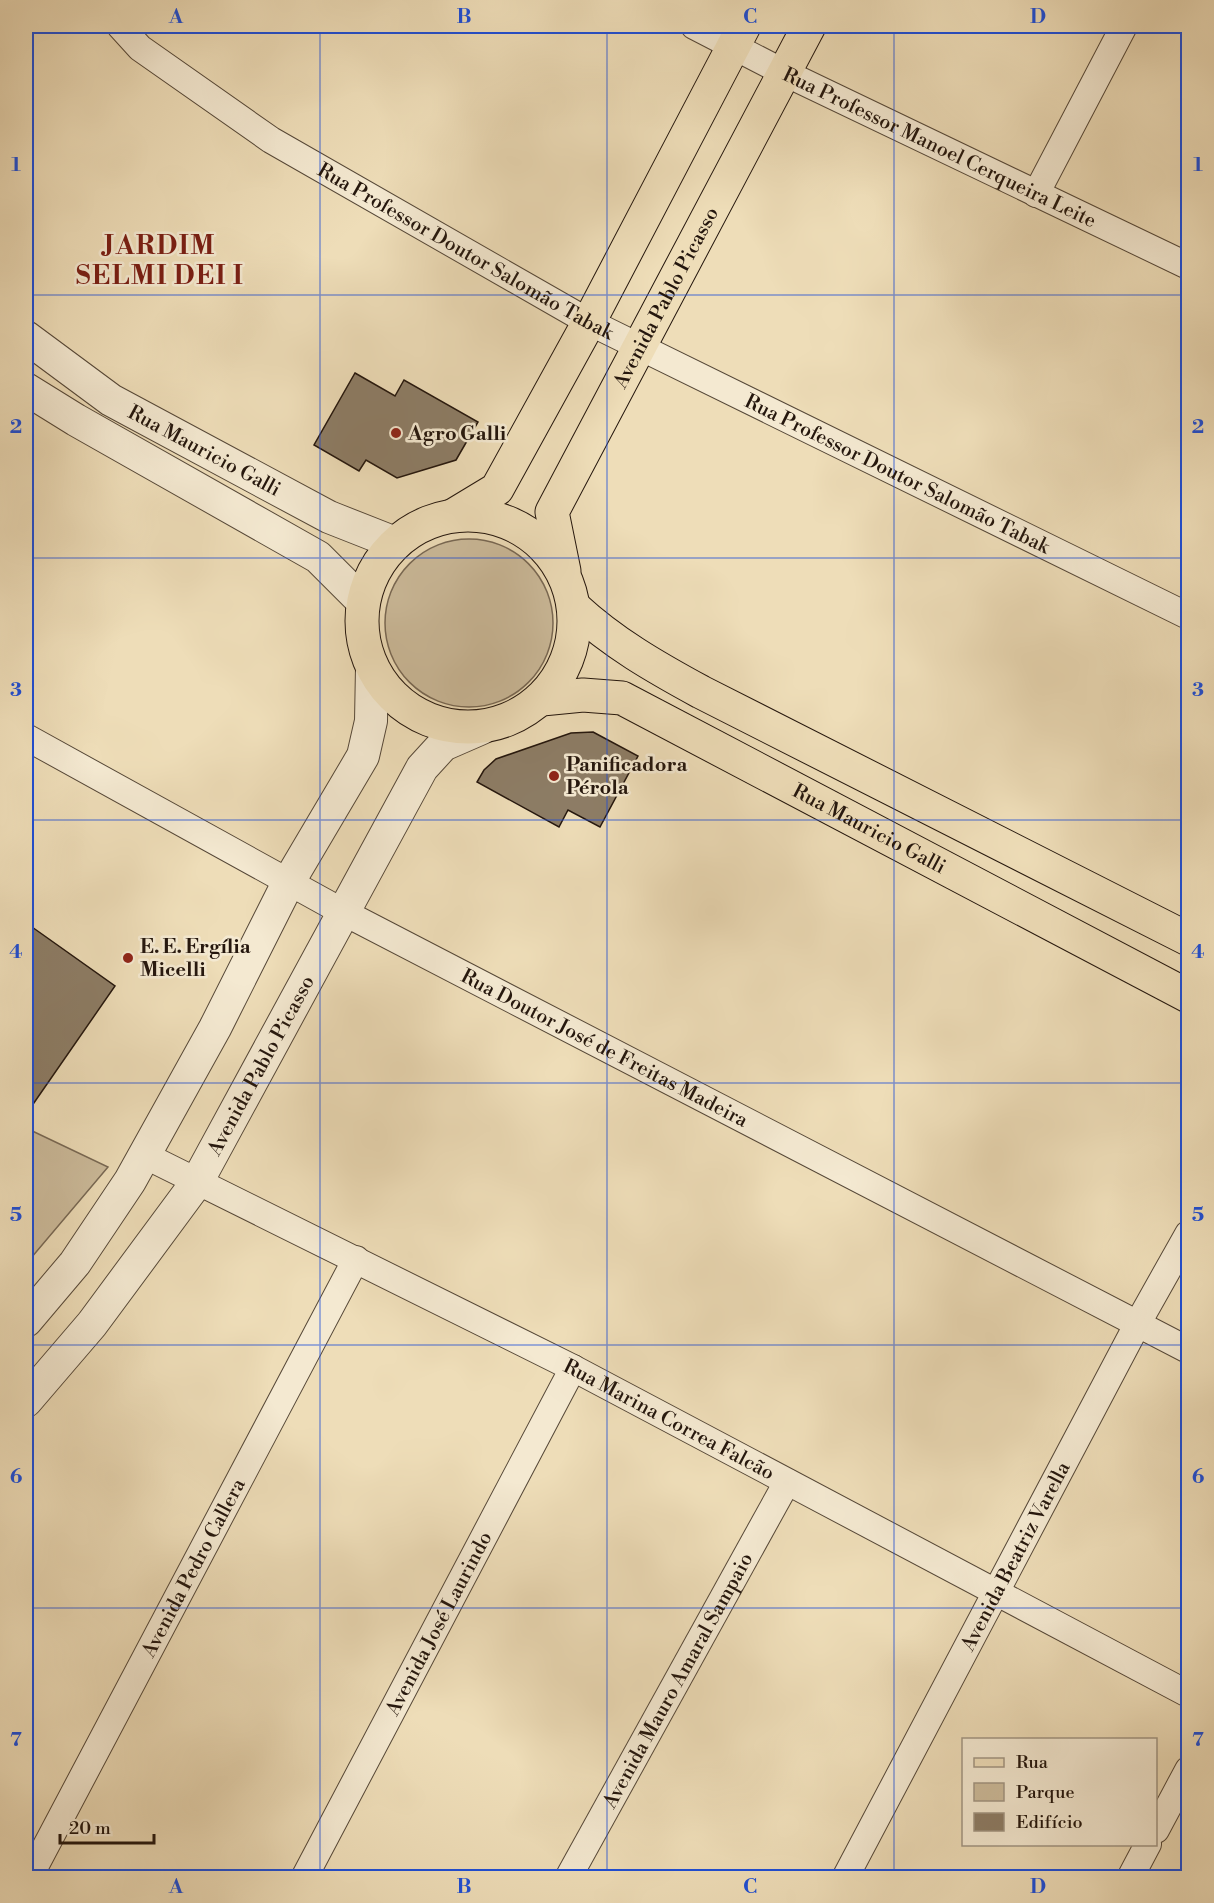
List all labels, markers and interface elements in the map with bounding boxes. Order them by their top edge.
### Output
text: A [168,5,184,30]
text: B [456,5,472,30]
text: C [743,5,757,30]
text: D [1030,5,1046,30]
street label: Rua Professor Manoel Cerqueira Leite [778,63,1100,234]
text: 1 [11,153,21,178]
text: 1 [1193,153,1203,178]
street label: Rua Professor Doutor Salomão Tabak [312,158,619,347]
street label: Avenida Pablo Picasso [608,203,725,394]
district label: JARDIM SELMI DEI I [76,230,244,292]
street label: Rua Professor Doutor Salomão Tabak [740,389,1055,561]
street label: Rua Mauricio Galli [123,400,285,503]
text: 2 [10,415,22,440]
text: 2 [1192,415,1204,440]
place label: Agro Galli [407,422,507,447]
marker: Agro Galli [389,426,403,440]
text: 3 [10,678,22,703]
text: 3 [1192,678,1204,703]
place label: Panificadora Pérola [566,753,687,801]
marker: Panificadora Pérola [547,769,561,783]
street label: Rua Mauricio Galli [788,779,950,880]
place label: E. E. Ergília Micelli [140,935,251,983]
text: 4 [9,940,23,965]
text: 4 [1191,940,1205,965]
marker: E. E. Ergília Micelli [121,951,135,965]
street label: Rua Doutor José de Freitas Madeira [456,964,753,1134]
street label: Avenida Pablo Picasso [202,971,321,1161]
text: 5 [10,1203,22,1228]
text: 5 [1192,1203,1204,1228]
street label: Rua Marina Correa Falcão [559,1354,778,1487]
street label: Avenida Beatriz Varella [956,1457,1077,1657]
text: 6 [10,1465,23,1490]
text: 6 [1192,1465,1205,1490]
street label: Avenida Pedro Callera [136,1474,252,1663]
street label: Avenida José Laurindo [380,1528,498,1721]
street label: Avenida Mauro Amaral Sampaio [597,1549,759,1814]
text: 7 [10,1728,22,1753]
text: 7 [1192,1728,1204,1753]
legend [962,1738,1157,1846]
text: Rua [1016,1751,1049,1774]
text: Parque [1016,1781,1075,1804]
scale bar [60,1807,154,1845]
text: Edifício [1016,1811,1083,1834]
text: 20 m [69,1817,111,1840]
text: A [168,1875,184,1900]
text: B [456,1875,472,1900]
text: C [743,1875,757,1900]
text: D [1030,1875,1046,1900]

